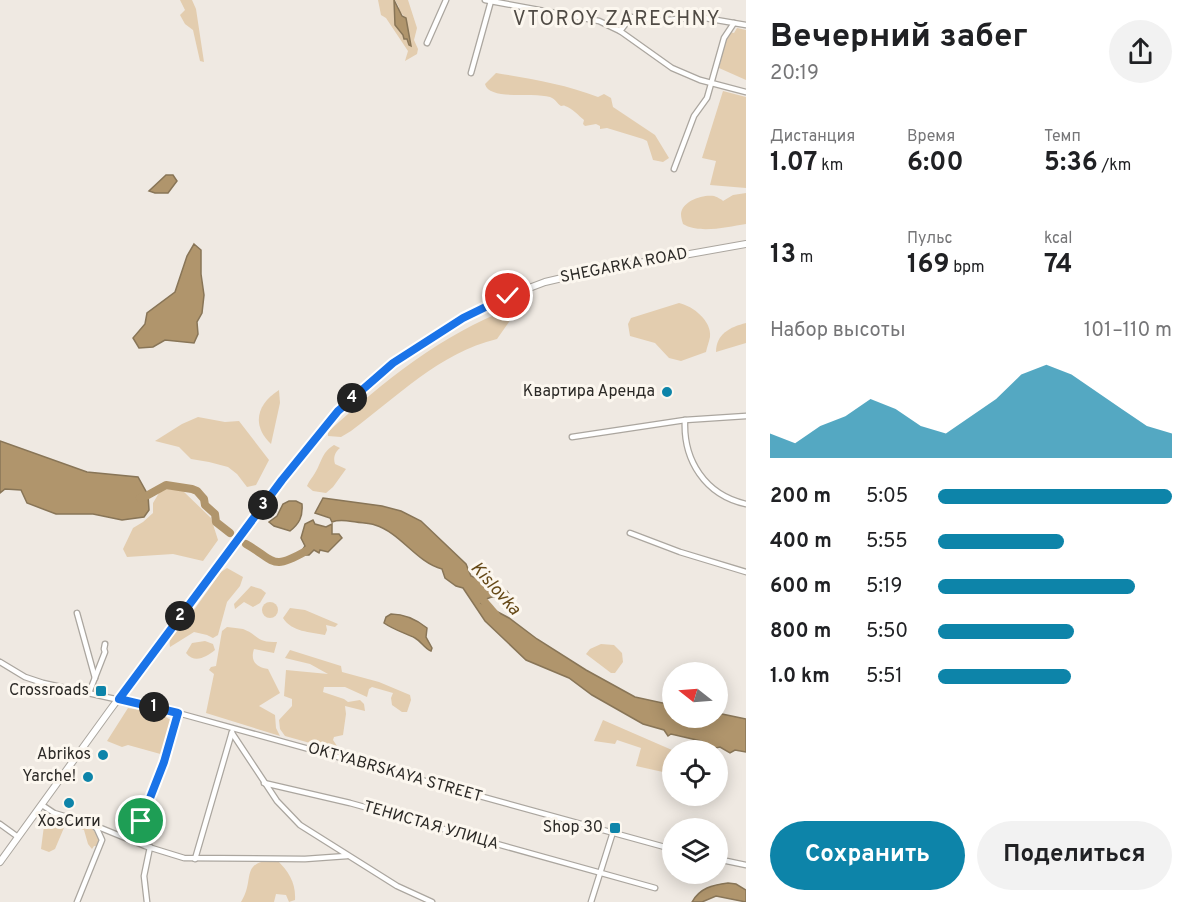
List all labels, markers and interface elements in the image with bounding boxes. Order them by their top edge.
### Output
district label: VTOROY ZARECHNY [513,7,721,33]
text: Вечерний забег [770,17,1028,59]
button: share [1109,20,1172,83]
text: 20:19 [770,61,819,87]
text: Дистанция [770,127,855,147]
text: Время [907,127,955,147]
text: Темп [1044,127,1081,147]
text: 1.07 [770,147,817,180]
text: 6:00 [907,147,964,180]
text: 5:36 [1044,147,1098,180]
text: km [817,156,843,176]
text: /km [1098,156,1131,176]
text: Пульс [907,229,953,249]
text: kcal [1044,229,1072,249]
text: 13 [770,239,796,272]
street label: SHEGARKA ROAD [559,244,689,288]
text: m [796,248,813,268]
text: 169 [907,249,949,282]
text: 74 [1044,249,1073,282]
text: bpm [949,258,985,278]
pin [482,270,533,321]
icon: check [491,279,524,312]
text: Набор высоты [770,318,906,344]
text: 101–110 m [1084,318,1172,344]
place label: Квартира Аренда [523,382,655,402]
pin: 4 [337,383,367,413]
marker: Квартира Аренда [660,385,674,399]
text: 4 [347,388,357,408]
text: 200 m [770,484,831,510]
text: 5:05 [866,484,908,510]
pin: 3 [248,490,278,520]
text: 3 [258,495,268,515]
text: 400 m [770,529,832,555]
text: 5:55 [866,529,908,555]
water label: Kislovka [465,557,526,621]
text: 600 m [770,574,831,600]
text: 5:19 [866,574,902,600]
pin: 2 [165,601,195,631]
text: 2 [175,606,185,626]
text: 800 m [770,619,831,645]
text: 5:50 [866,619,908,645]
north arrow [662,662,728,728]
map controls [662,662,728,884]
text: 1.0 km [770,664,830,690]
text: 5:51 [866,664,903,690]
place label: Crossroads [9,681,89,701]
marker: Crossroads [94,684,108,698]
pin: 1 [139,692,169,722]
text: 1 [151,697,157,717]
street label: OKTYABRSKAYA STREET [305,738,485,808]
button: locate [662,740,728,806]
place label: Abrikos [37,745,91,765]
marker: Abrikos [96,748,110,762]
place label: Yarche! [22,767,76,787]
marker: Yarche! [81,770,95,784]
pin [115,795,166,846]
marker: ХозСити [62,796,76,810]
street label: ТЕНИСТАЯ УЛИЦА [361,797,501,855]
icon: arrive [124,804,157,837]
place label: ХозСити [37,812,101,832]
place label: Shop 30 [543,818,603,838]
button: layers [662,818,728,884]
marker: Shop 30 [608,821,622,835]
button: Сохранить [770,821,965,890]
button: Поделиться [977,821,1172,890]

